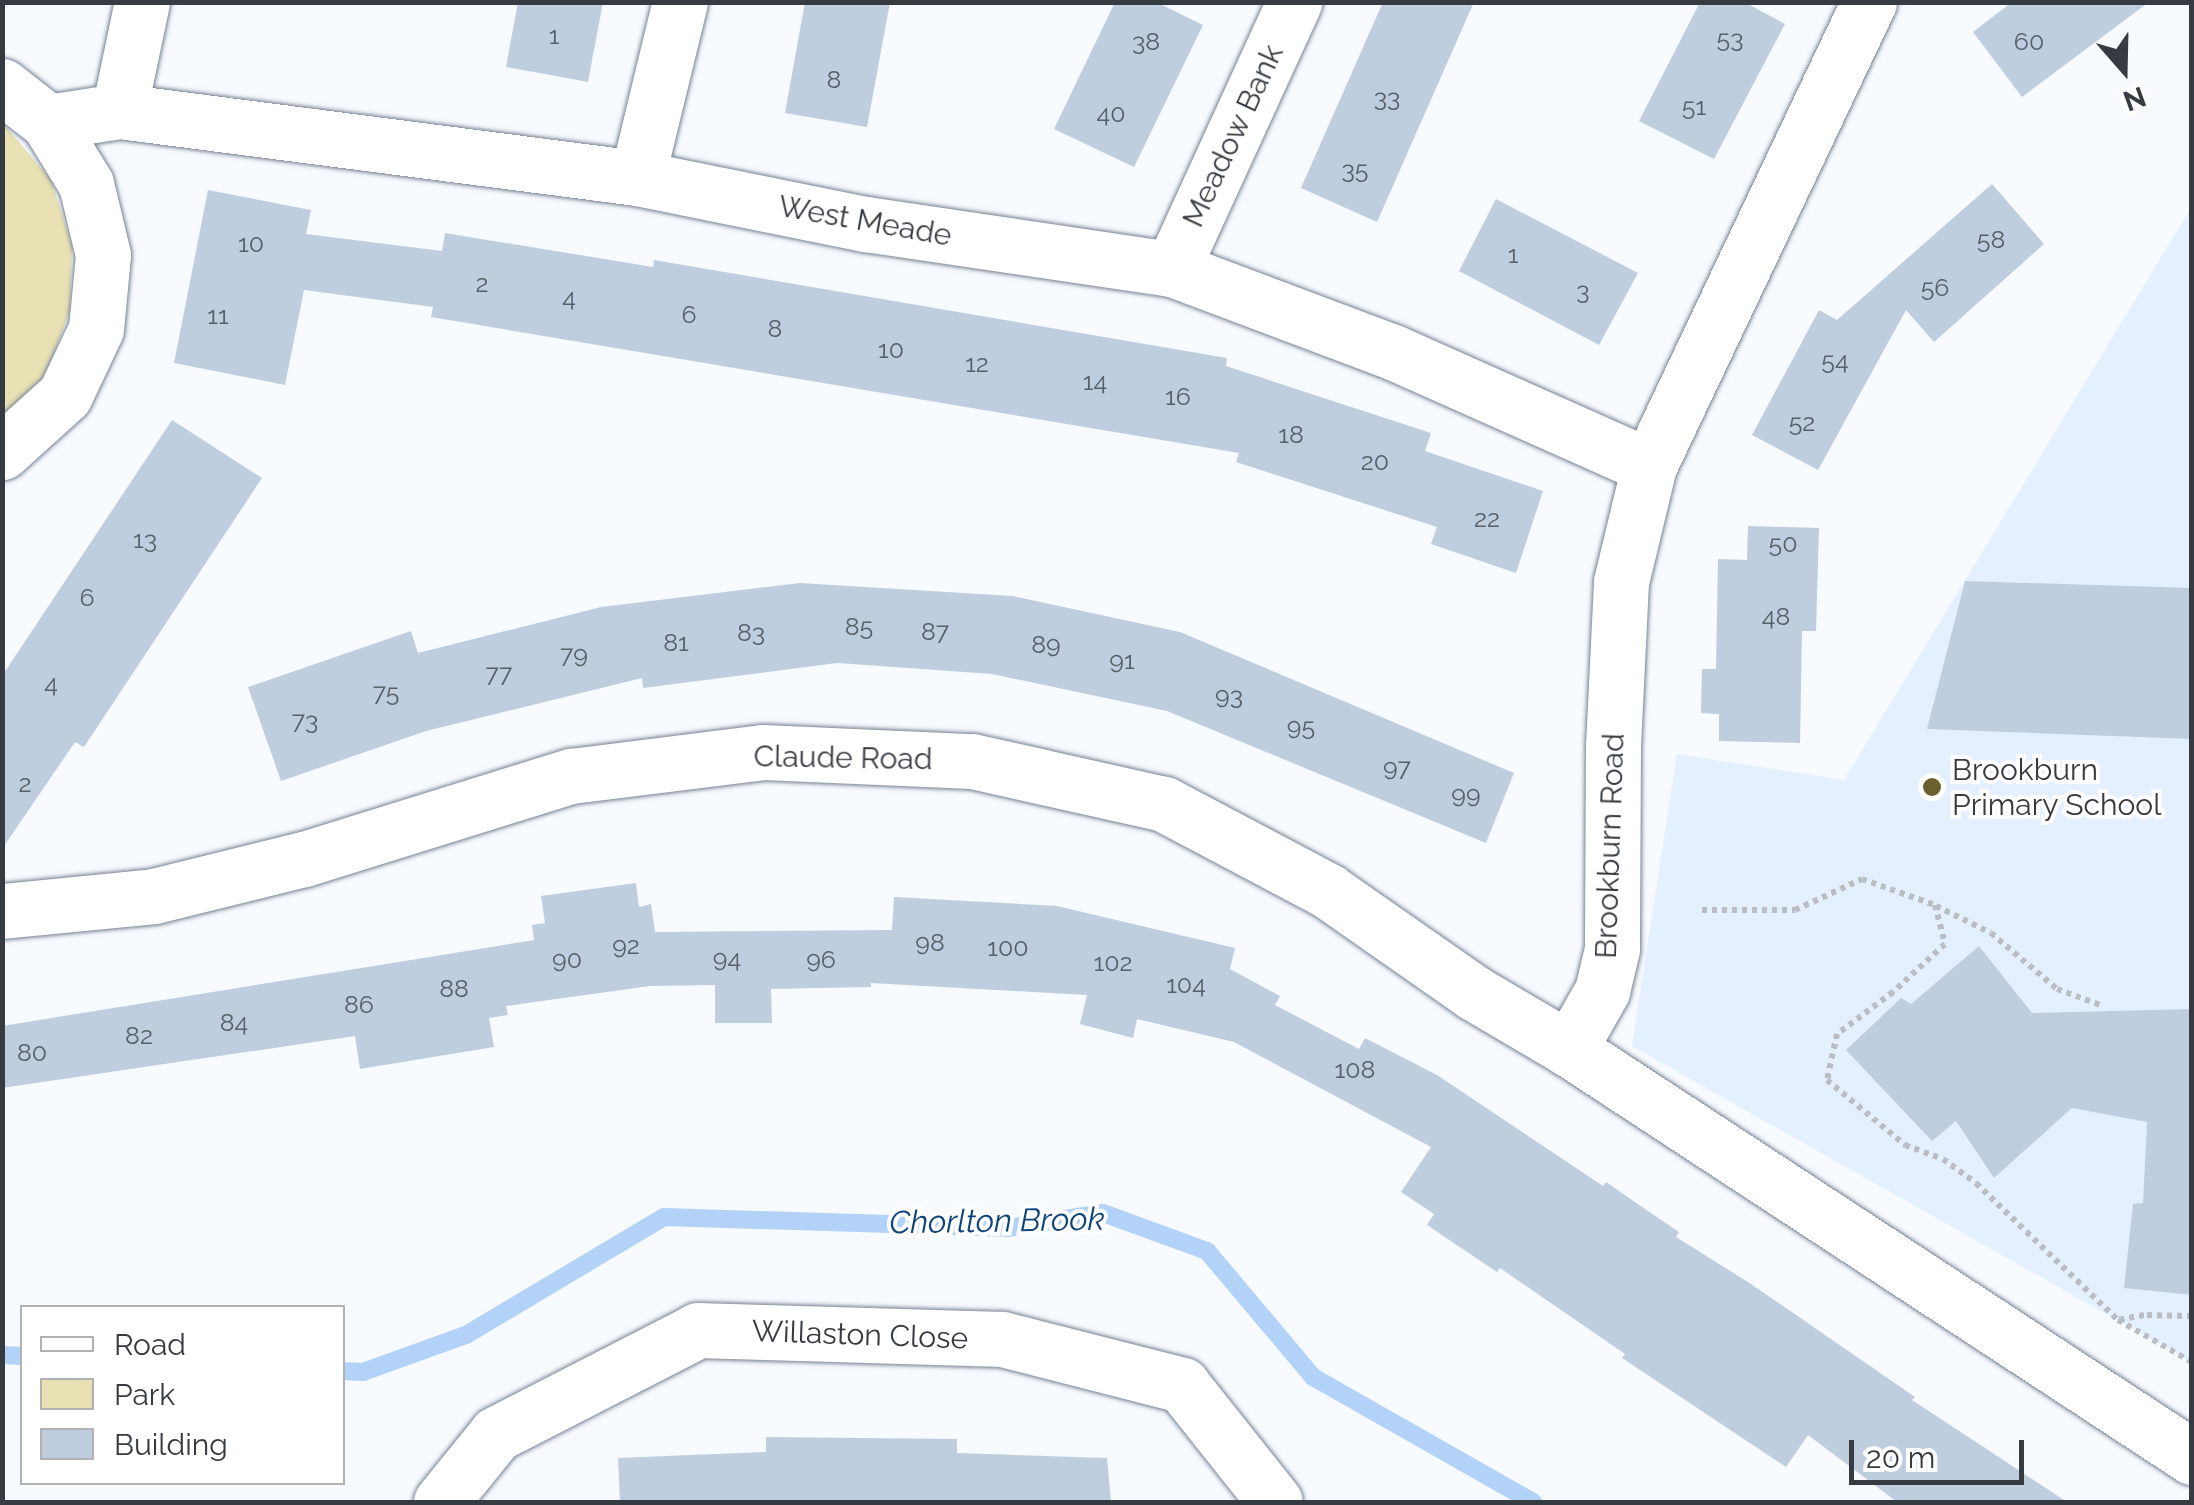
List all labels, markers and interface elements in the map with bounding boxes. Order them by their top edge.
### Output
house number: 1 [549,20,559,50]
north arrow [2074,20,2174,120]
house number: 53 [1717,23,1743,53]
house number: 38 [1132,26,1160,56]
house number: 60 [2014,26,2044,56]
street label: Meadow Bank [1175,39,1291,233]
house number: 8 [827,64,841,94]
text: N [2119,80,2150,118]
house number: 33 [1374,82,1400,112]
house number: 51 [1682,91,1706,121]
house number: 40 [1097,98,1125,128]
house number: 35 [1342,154,1368,184]
street label: West Meade [775,188,955,254]
house number: 58 [1977,224,2005,254]
house number: 10 [238,228,264,258]
house number: 1 [1508,239,1518,269]
house number: 2 [475,268,489,298]
house number: 56 [1921,272,1949,302]
house number: 3 [1576,275,1590,305]
house number: 4 [562,282,576,312]
house number: 6 [681,299,697,329]
house number: 11 [207,300,229,330]
house number: 8 [768,313,782,343]
house number: 10 [878,334,904,364]
house number: 54 [1821,345,1849,375]
house number: 12 [965,348,989,378]
house number: 14 [1083,366,1107,396]
house number: 16 [1165,381,1191,411]
house number: 52 [1789,407,1815,437]
house number: 18 [1278,419,1304,449]
house number: 20 [1361,446,1389,476]
house number: 22 [1474,503,1500,533]
house number: 13 [133,524,157,554]
house number: 50 [1769,528,1797,558]
house number: 6 [79,582,95,612]
house number: 48 [1762,601,1790,631]
house number: 85 [845,611,873,641]
house number: 87 [921,616,949,646]
house number: 83 [737,617,765,647]
house number: 81 [663,627,689,657]
house number: 89 [1031,629,1061,659]
house number: 79 [560,639,588,669]
house number: 91 [1109,645,1135,675]
house number: 77 [486,658,512,688]
house number: 4 [44,668,58,698]
house number: 75 [373,677,399,707]
house number: 93 [1215,680,1243,710]
house number: 73 [292,705,318,735]
house number: 95 [1287,711,1315,741]
street label: Brookburn Road [1588,733,1632,959]
street label: Claude Road [753,738,933,778]
house number: 97 [1383,752,1411,782]
place label: Brookburn Primary School [1952,752,2162,822]
house number: 2 [18,768,32,798]
marker: Brookburn Primary School [1921,776,1943,798]
house number: 99 [1451,779,1481,809]
house number: 98 [915,927,945,957]
house number: 92 [612,930,640,960]
house number: 100 [987,932,1029,962]
house number: 94 [713,943,741,973]
house number: 90 [552,944,582,974]
house number: 96 [806,944,836,974]
house number: 102 [1093,947,1133,977]
house number: 104 [1166,969,1206,999]
house number: 88 [439,973,469,1003]
house number: 86 [344,989,374,1019]
house number: 84 [220,1007,248,1037]
house number: 82 [125,1020,153,1050]
house number: 80 [17,1037,47,1067]
house number: 108 [1335,1054,1375,1084]
water label: Chorlton Brook [889,1200,1105,1242]
legend [20,1305,345,1485]
street label: Willaston Close [751,1313,969,1357]
text: Road [114,1327,186,1362]
text: Park [114,1377,175,1412]
scale bar [1854,1420,2029,1482]
text: Building [114,1427,228,1462]
text: 20 m [1866,1440,1935,1475]

